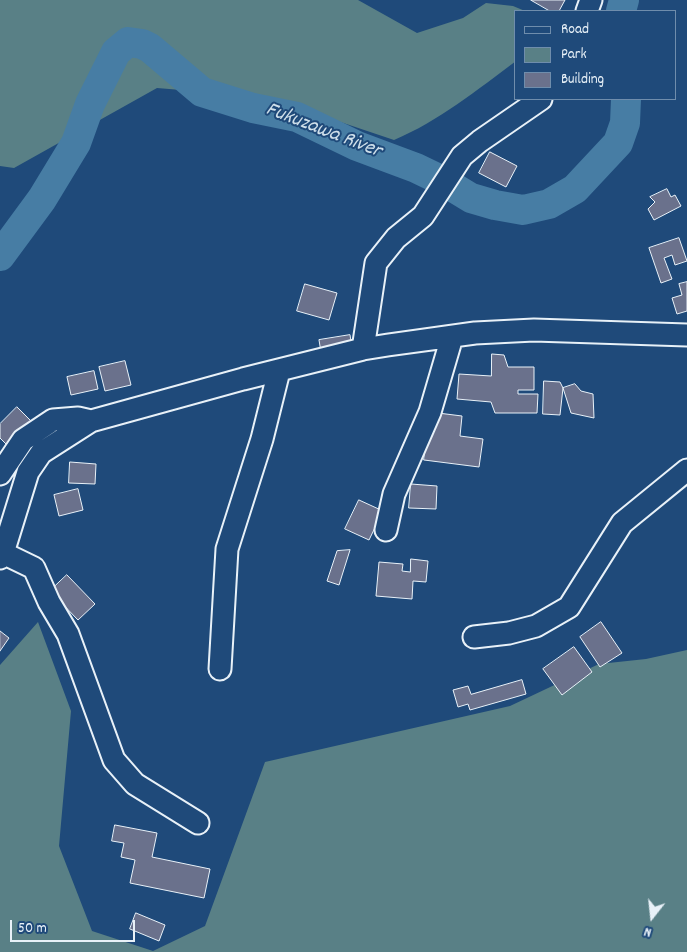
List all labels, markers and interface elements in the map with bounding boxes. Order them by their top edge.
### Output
legend [514,10,677,100]
text: Road [561,19,589,41]
text: Park [561,44,587,66]
text: Building [561,69,604,91]
water label: Fukuzawa River [262,98,384,166]
north arrow [627,892,677,942]
scale bar [12,910,138,942]
text: 50 m [18,918,47,940]
text: N [642,921,654,942]

